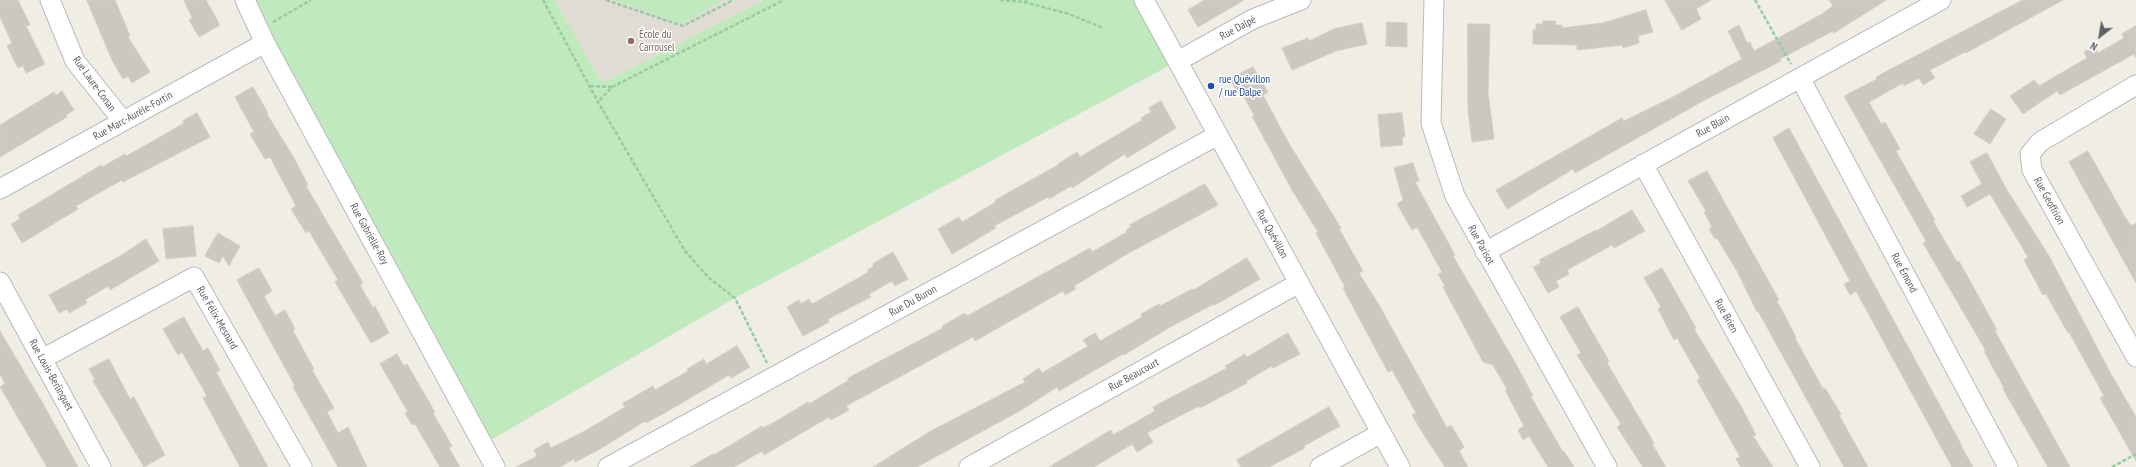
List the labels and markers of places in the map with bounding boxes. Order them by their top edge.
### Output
place label: École du Carrousel [639,28,675,54]
marker: École du Carrousel [626,36,636,46]
place label: rue Quévillon / rue Dalpe [1219,73,1270,99]
marker: rue Quévillon / rue Dalpe [1206,81,1216,91]

